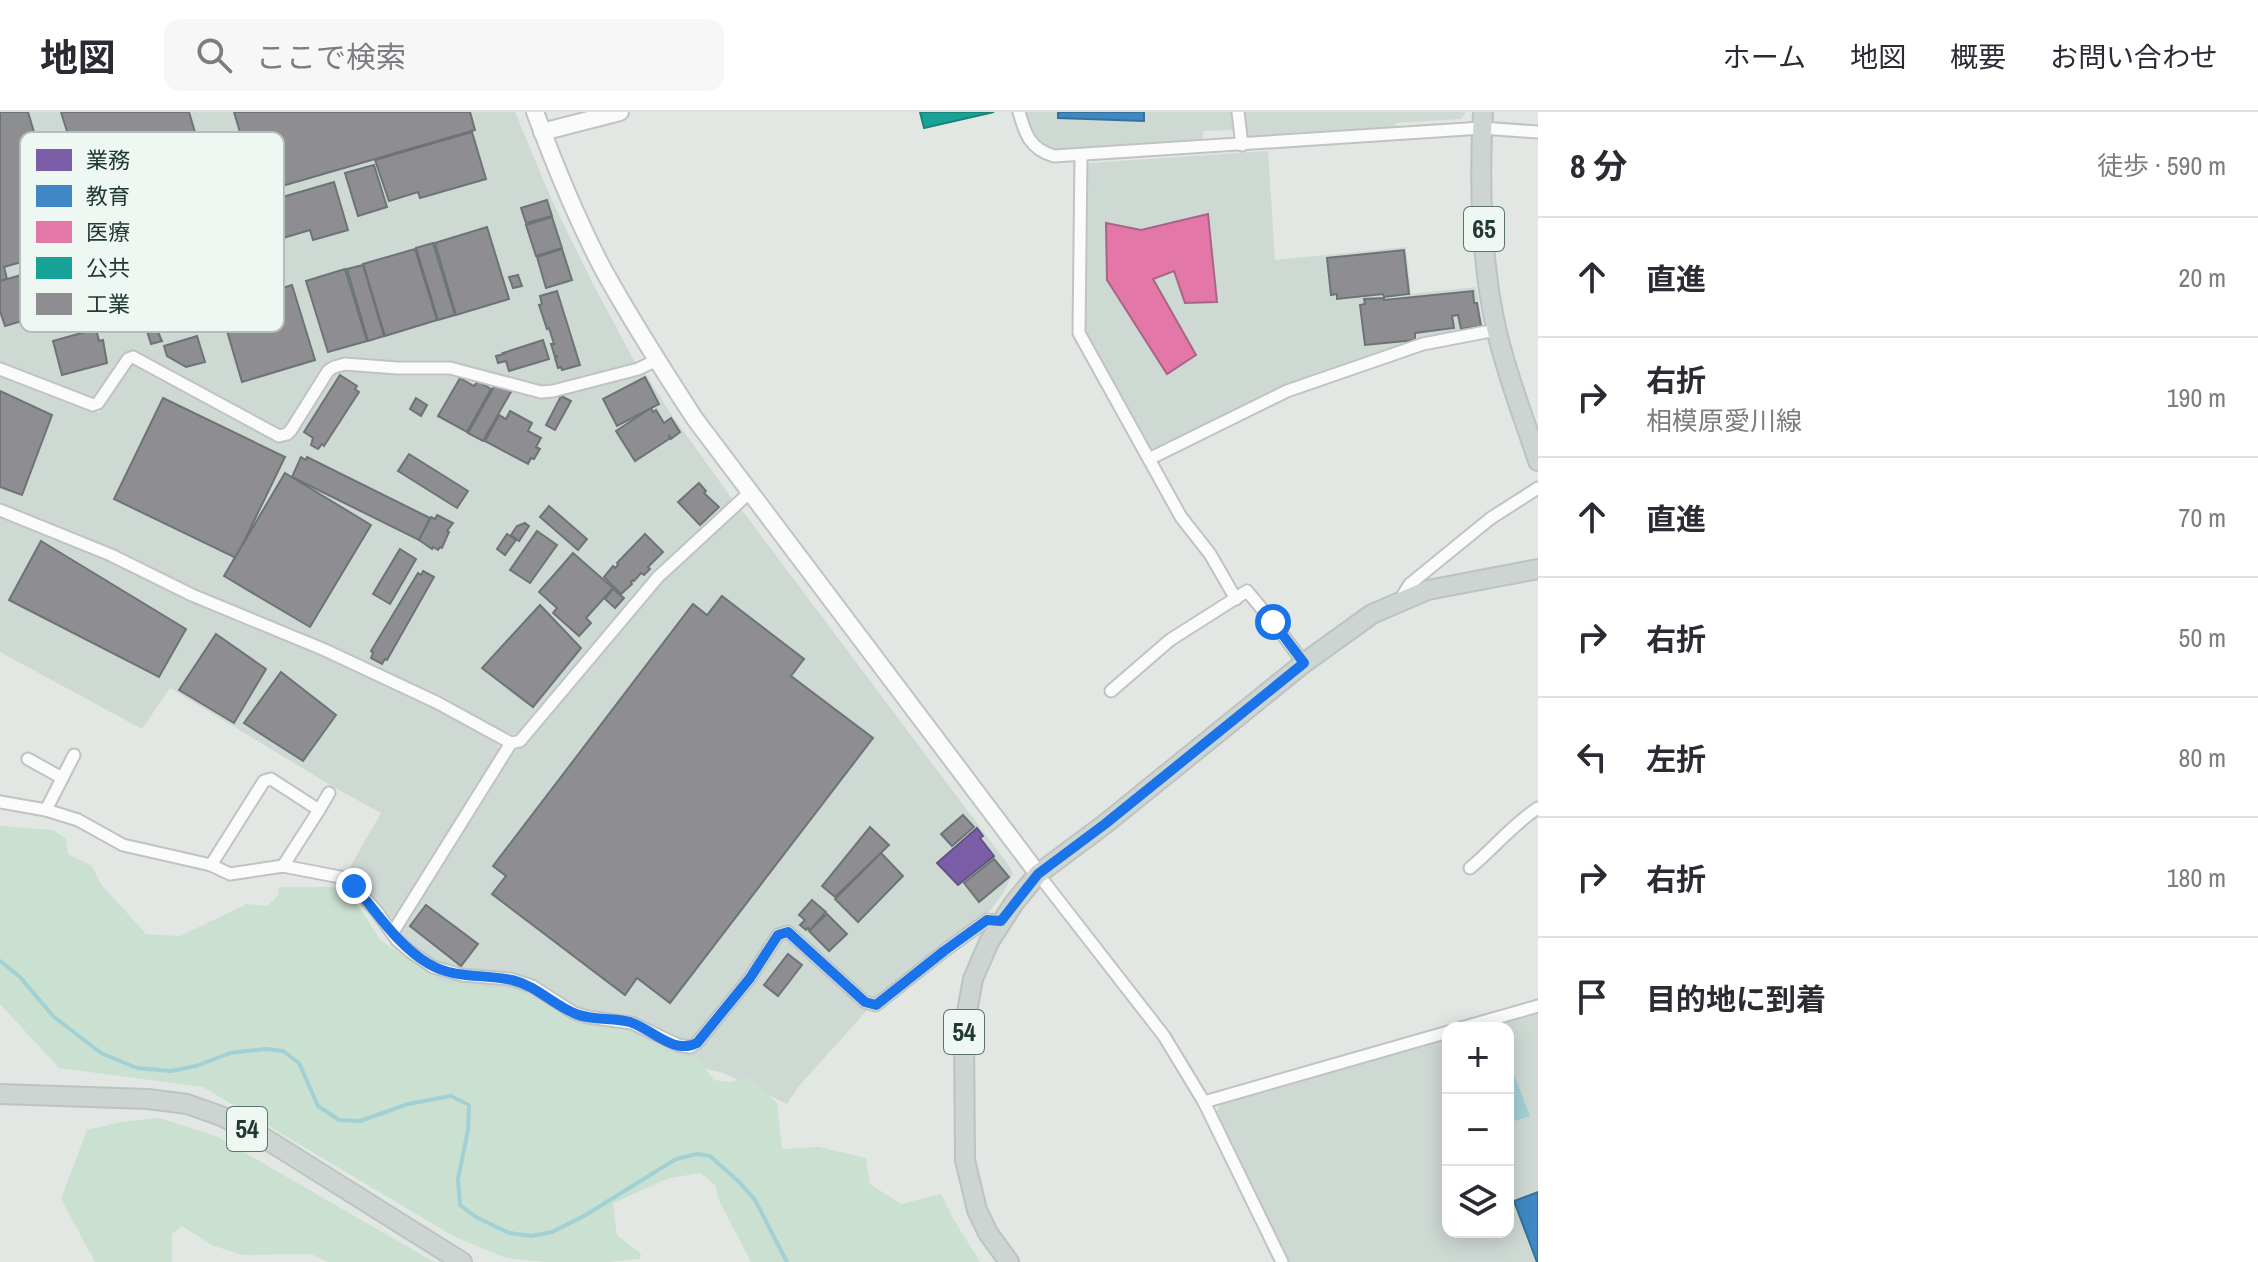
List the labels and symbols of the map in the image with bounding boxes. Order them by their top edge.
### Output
legend [20,132,284,332]
text: 業務 [86,145,130,175]
text: 教育 [86,181,130,211]
road number: 65 [1464,207,1504,251]
text: 医療 [86,217,130,247]
text: 公共 [86,253,130,283]
text: 工業 [86,289,130,319]
route start [1255,604,1291,640]
route end [336,868,372,904]
road number: 54 [944,1010,984,1054]
road number: 54 [227,1107,267,1151]

